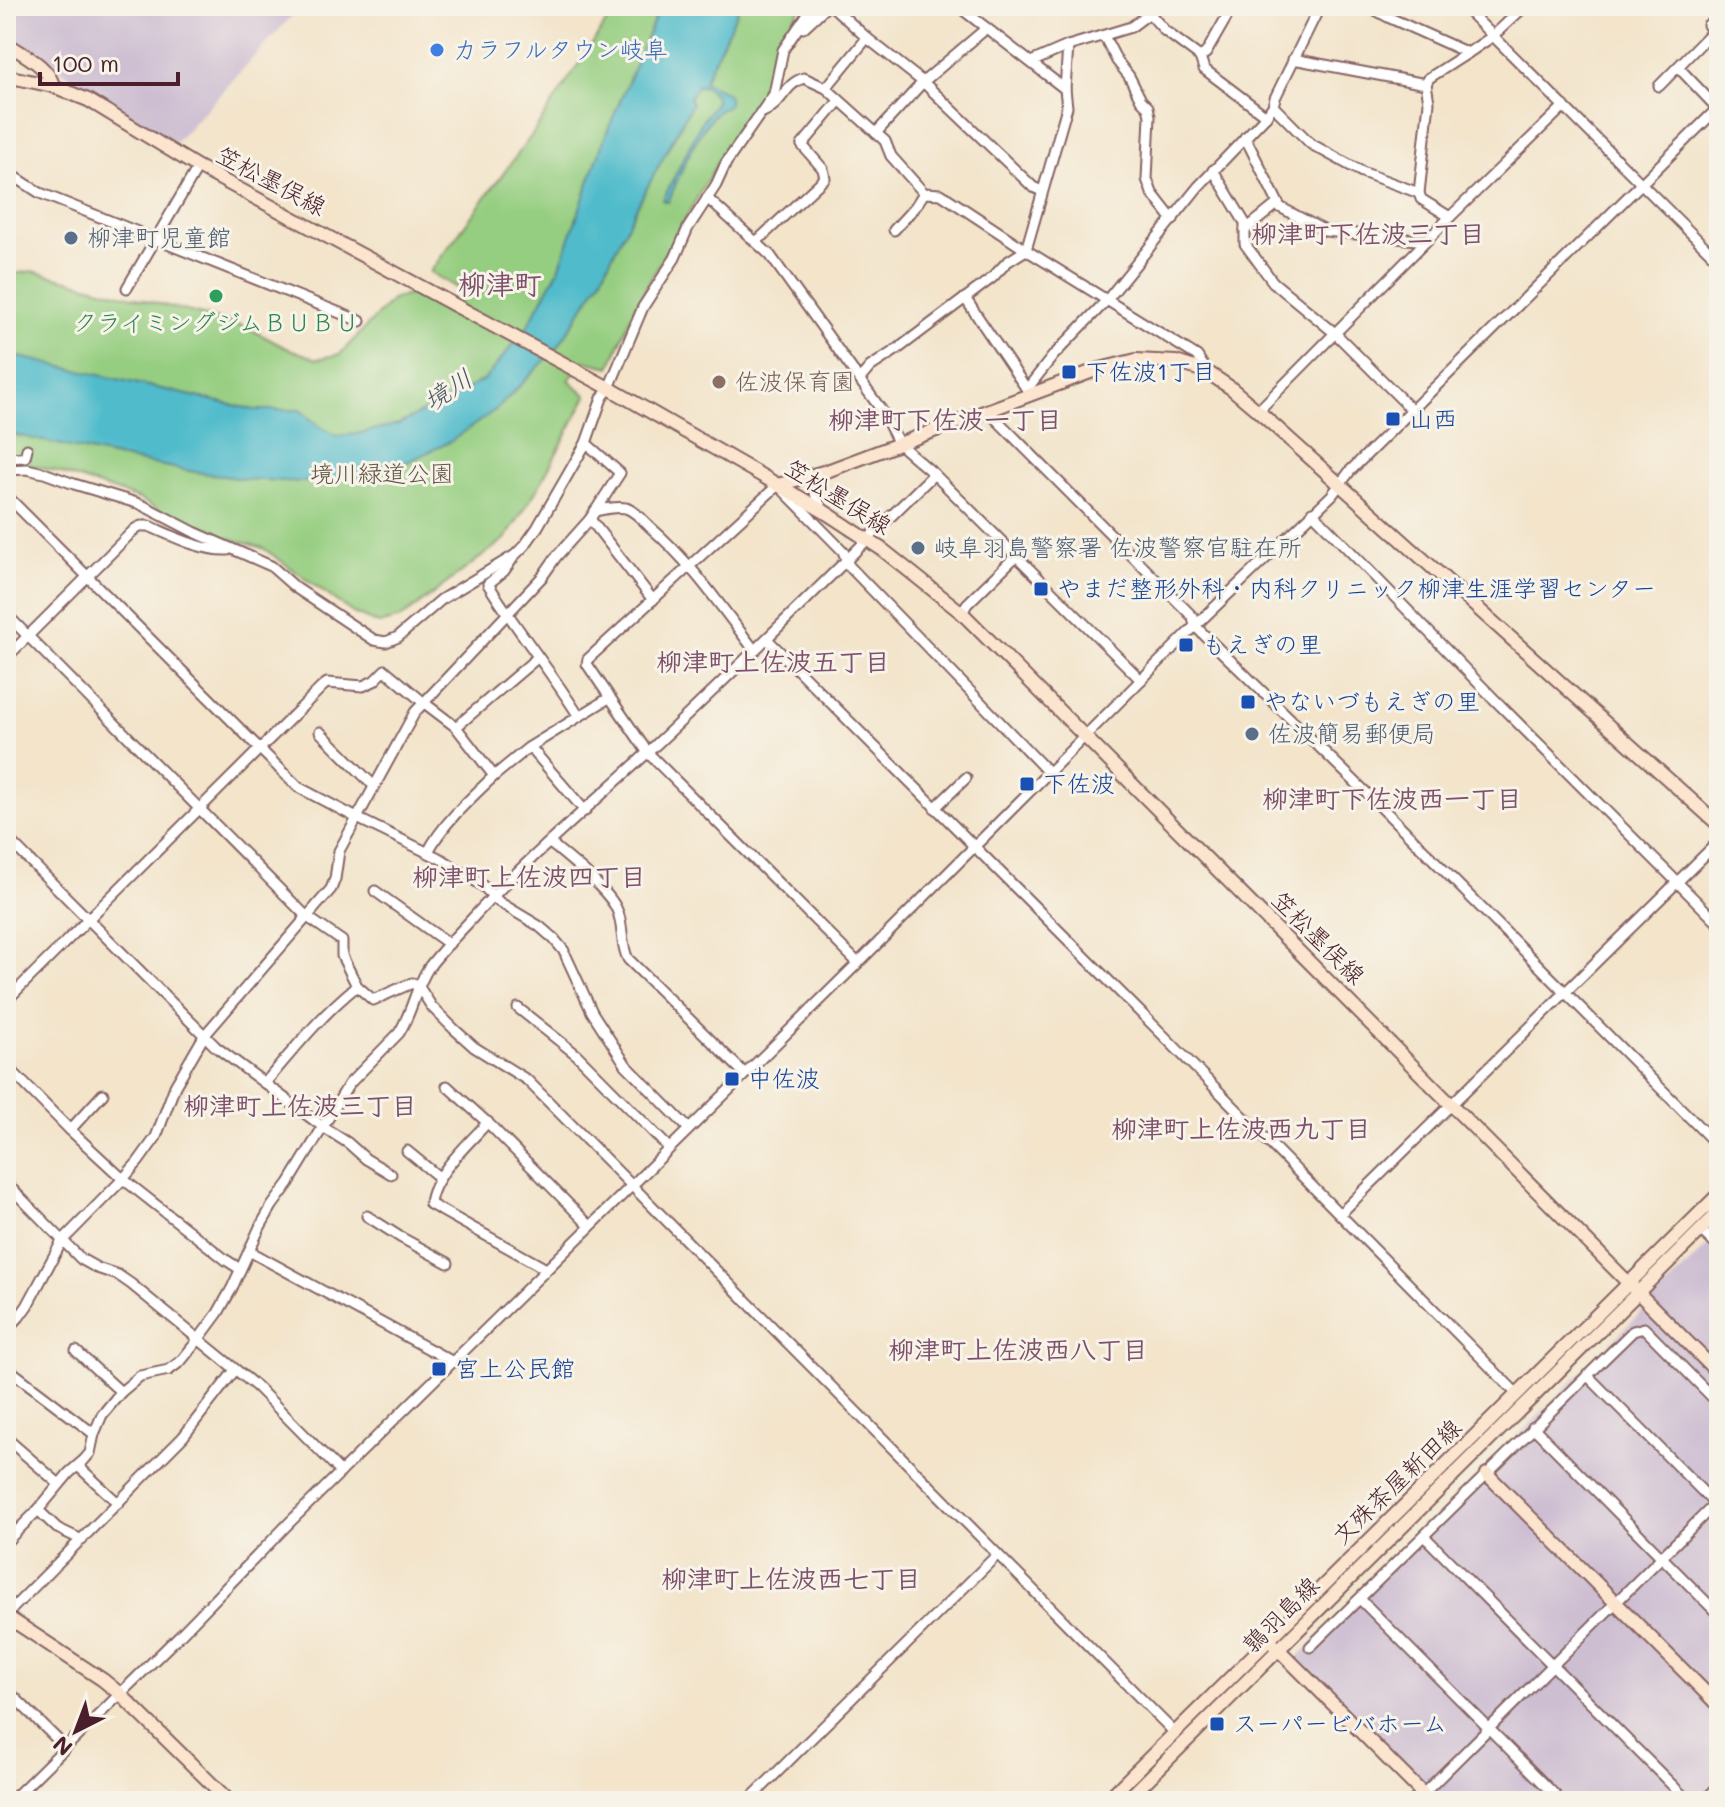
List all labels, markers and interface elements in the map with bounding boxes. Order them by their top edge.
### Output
place label: カラフルタウン岐阜 [453,33,668,64]
scale bar [40,36,178,86]
marker: カラフルタウン岐阜 [428,41,446,59]
text: 100 m [52,47,119,78]
street label: 笠松墨俣線 [211,138,332,222]
district label: 柳津町下佐波三丁目 [1251,216,1485,250]
place label: 柳津町児童館 [87,221,231,252]
marker: 柳津町児童館 [62,229,80,247]
district label: 柳津町 [458,265,542,301]
marker: クライミングジムＢＵＢＵ [207,287,225,305]
place label: クライミングジムＢＵＢＵ [73,306,359,337]
place label: 下佐波1丁目 [1085,355,1216,386]
water label: 境川 [416,361,479,418]
marker: 下佐波1丁目 [1060,363,1078,381]
place label: 佐波保育園 [735,365,855,396]
marker: 佐波保育園 [710,373,728,391]
district label: 柳津町下佐波一丁目 [828,402,1062,436]
place label: 山西 [1409,402,1457,433]
marker: 山西 [1384,410,1402,428]
street label: 笠松墨俣線 [780,451,898,541]
park label: 境川緑道公園 [310,457,454,488]
place label: 岐阜羽島警察署 佐波警察官駐在所 [934,531,1302,562]
marker: 岐阜羽島警察署 佐波警察官駐在所 [909,539,927,557]
place label: やまだ整形外科・内科クリニック柳津生涯学習センター [1057,572,1656,603]
marker: やまだ整形外科・内科クリニック柳津生涯学習センター [1032,580,1050,598]
place label: もえぎの里 [1202,628,1322,659]
marker: もえぎの里 [1177,636,1195,654]
district label: 柳津町上佐波五丁目 [656,644,890,678]
place label: やないづもえぎの里 [1264,685,1480,716]
marker: やないづもえぎの里 [1239,693,1257,711]
place label: 佐波簡易郵便局 [1268,717,1436,748]
marker: 佐波簡易郵便局 [1243,725,1261,743]
place label: 下佐波 [1043,767,1115,798]
marker: 下佐波 [1018,775,1036,793]
district label: 柳津町下佐波西一丁目 [1262,781,1522,815]
district label: 柳津町上佐波四丁目 [412,859,646,893]
street label: 笠松墨俣線 [1266,884,1372,990]
place label: 中佐波 [748,1062,820,1093]
marker: 中佐波 [723,1070,741,1088]
district label: 柳津町上佐波三丁目 [183,1088,417,1122]
district label: 柳津町上佐波西九丁目 [1111,1111,1371,1145]
district label: 柳津町上佐波西八丁目 [888,1332,1148,1366]
place label: 宮上公民館 [455,1352,575,1383]
marker: 宮上公民館 [430,1360,448,1378]
street label: 文殊茶屋新田線 [1325,1411,1467,1550]
district label: 柳津町上佐波西七丁目 [661,1561,921,1595]
street label: 鶉羽島線 [1235,1569,1325,1659]
north arrow [36,1691,116,1771]
place label: スーパービバホーム [1233,1707,1447,1738]
marker: スーパービバホーム [1208,1715,1226,1733]
text: N [46,1730,78,1763]

